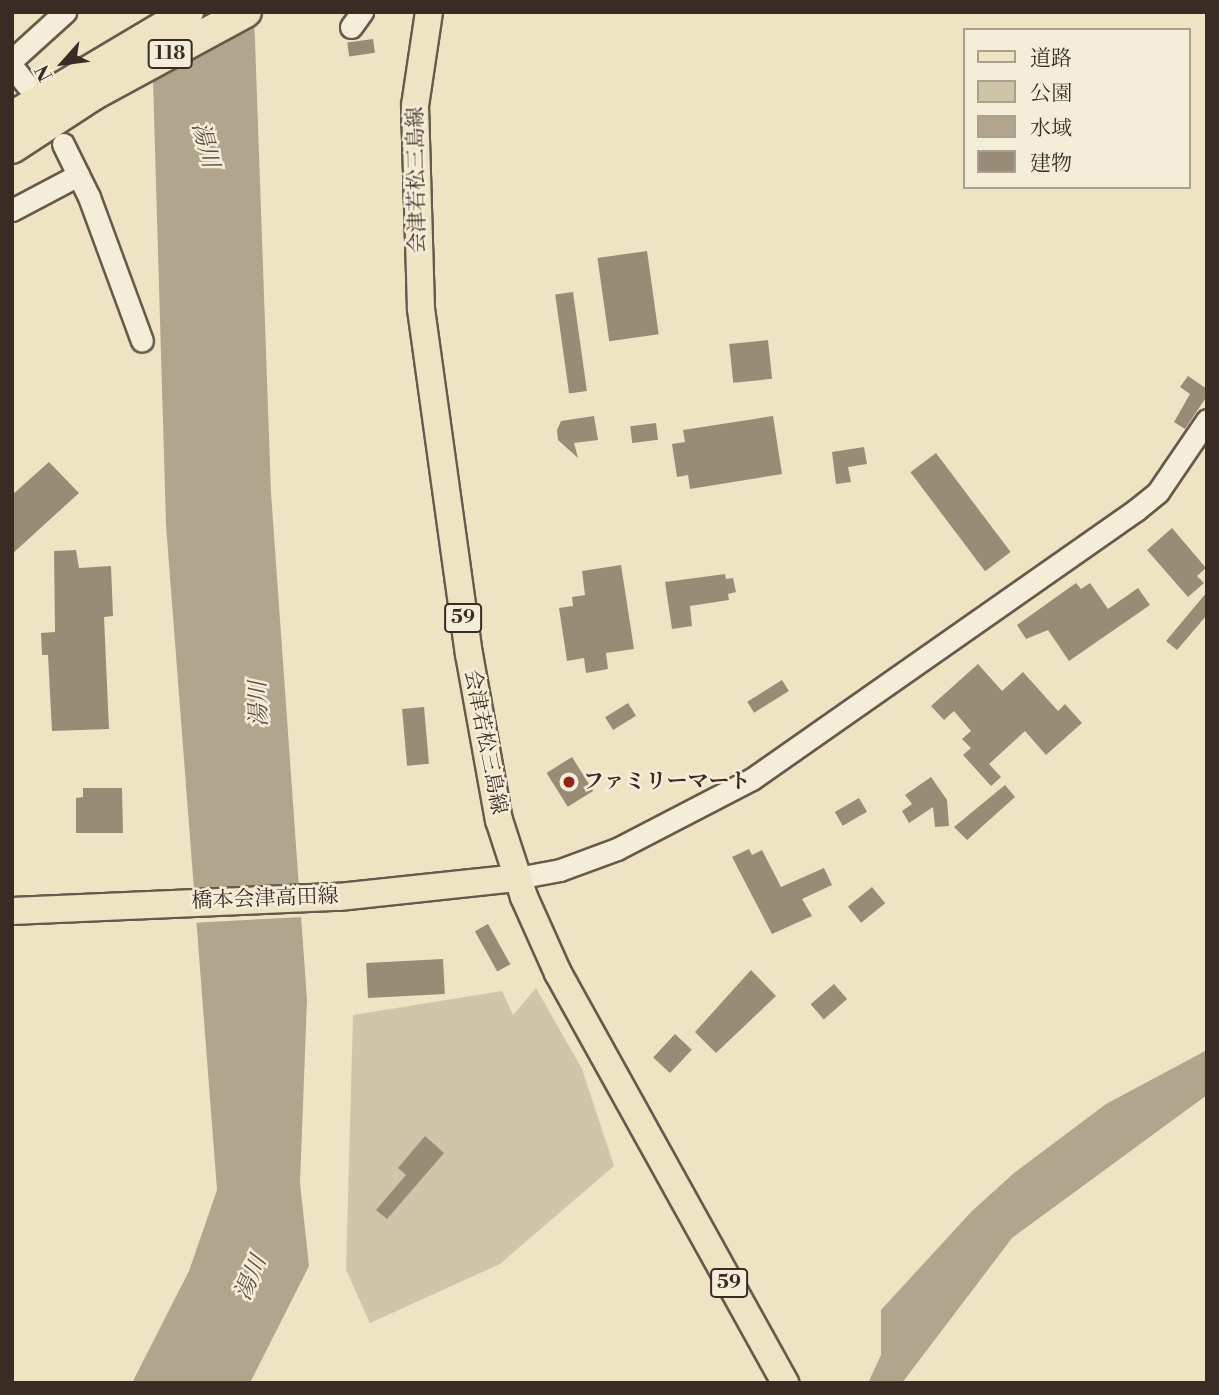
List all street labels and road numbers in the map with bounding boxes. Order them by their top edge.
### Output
road number: 118 [147,38,193,70]
street label: 会津若松三島線 [403,106,431,254]
road number: 59 [444,603,482,634]
street label: 会津若松三島線 [459,667,511,817]
street label: 橋本会津高田線 [191,884,339,914]
road number: 59 [710,1268,748,1298]

